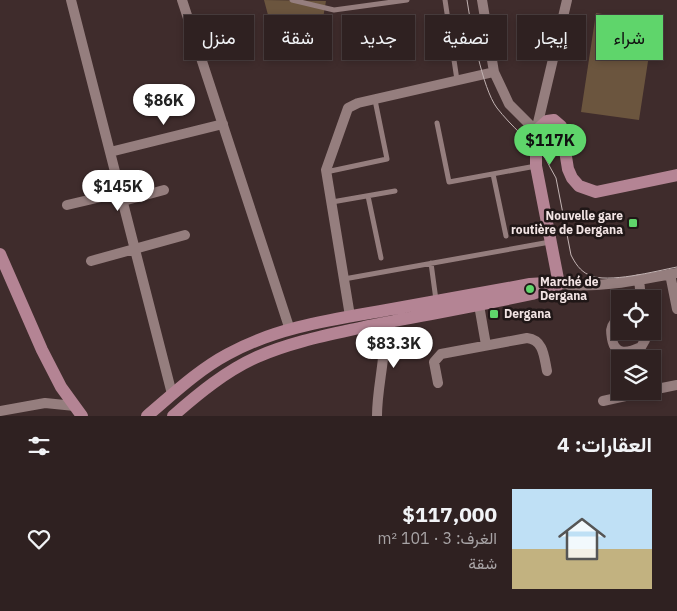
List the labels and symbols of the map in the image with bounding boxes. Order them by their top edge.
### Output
pin: $86K [134,84,194,126]
pin: $117K [515,124,585,166]
pin: $145K [83,170,153,212]
place label: Nouvelle gare routière de Dergana [511,208,623,237]
marker: Nouvelle gare routière de Dergana [627,217,639,229]
place label: Marché de Dergana [540,274,599,303]
marker: Marché de Dergana [524,283,536,295]
place label: Dergana [504,306,551,321]
marker: Dergana [488,308,500,320]
pin: $83.3K [353,326,435,369]

